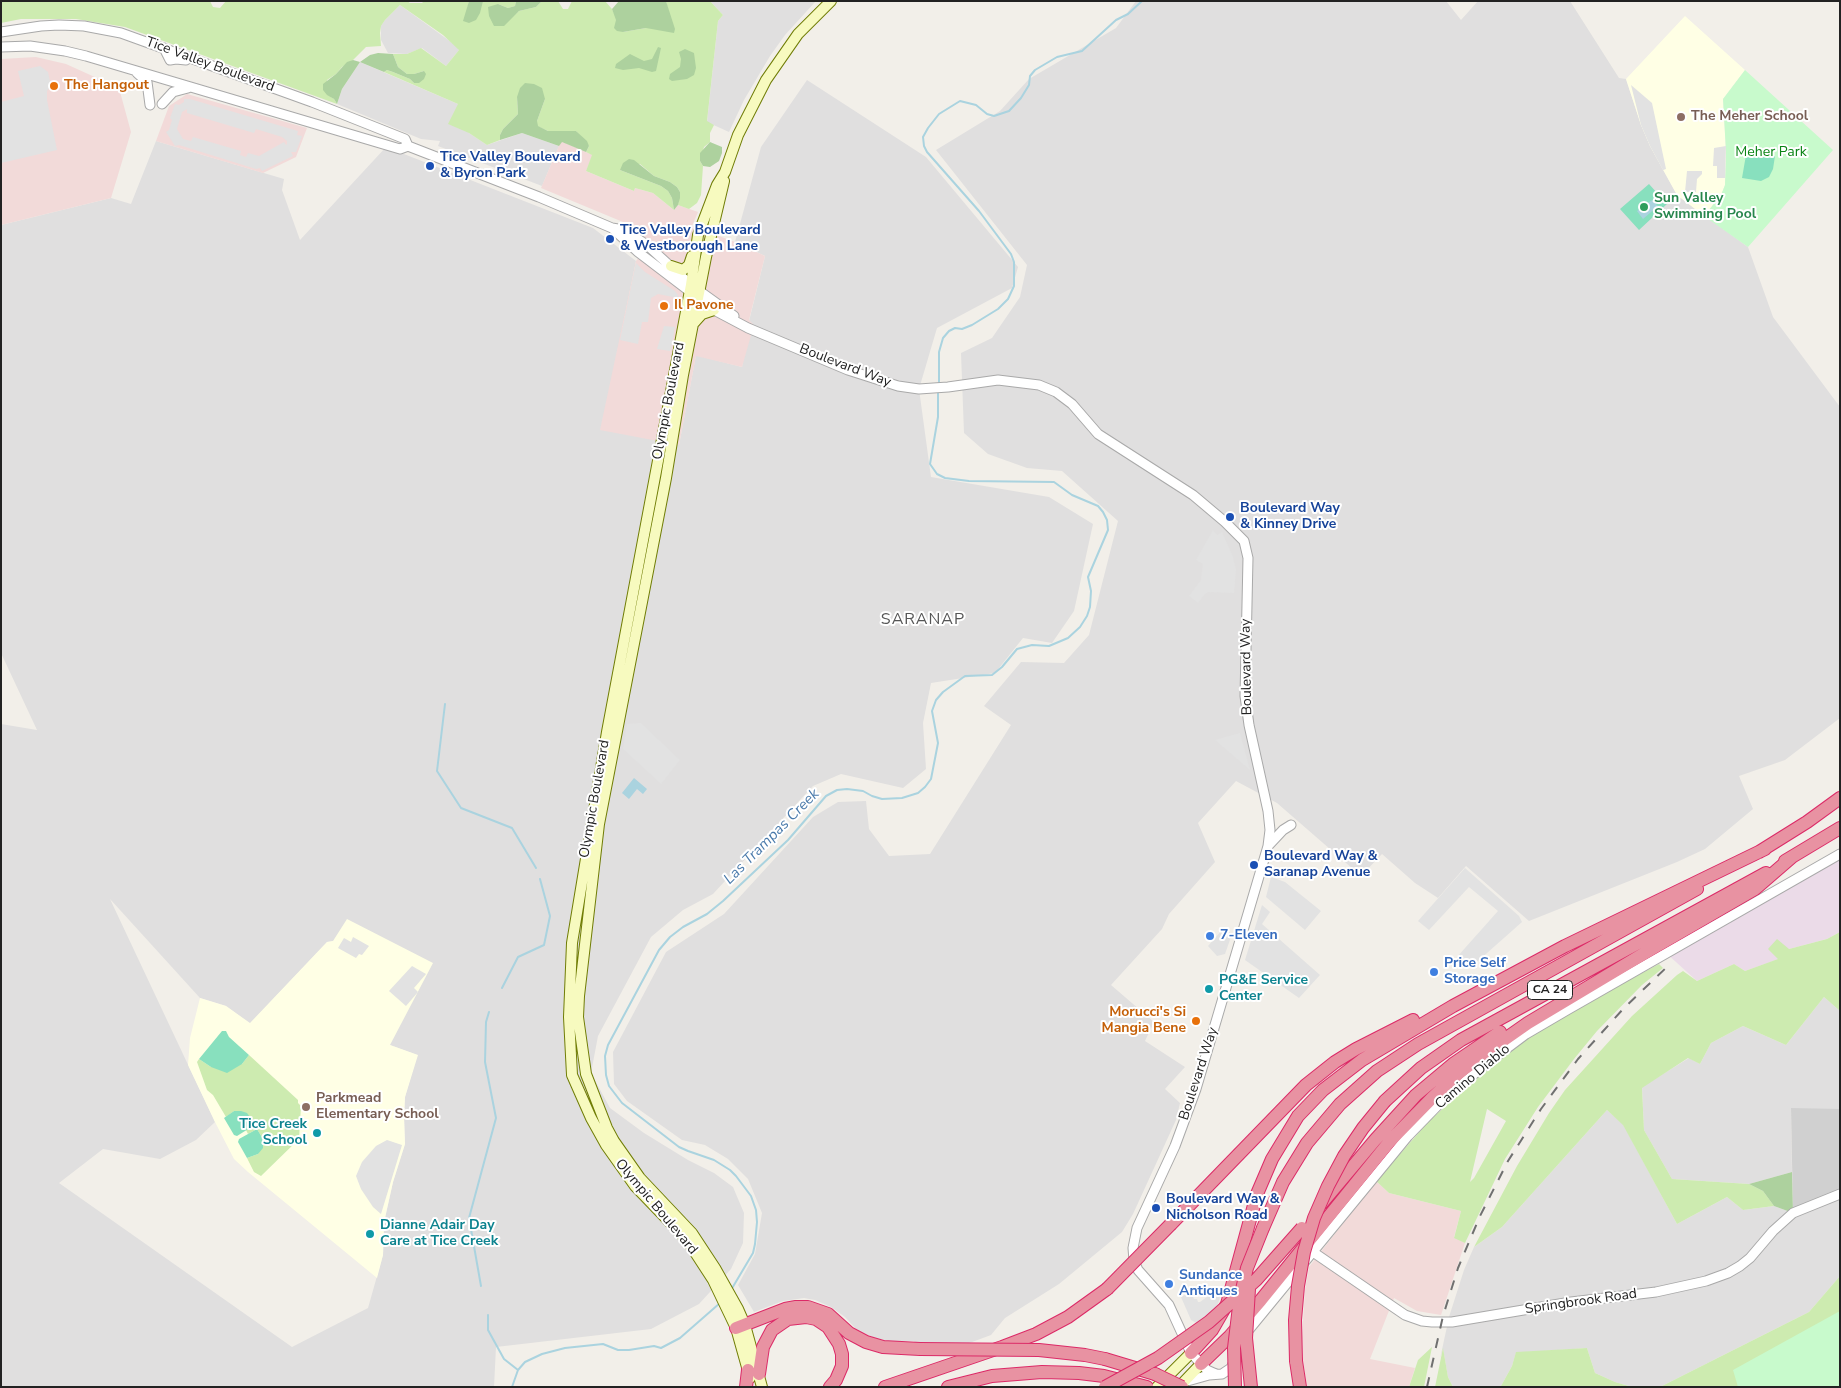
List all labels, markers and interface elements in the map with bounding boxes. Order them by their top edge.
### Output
street label: Tice Valley Boulevard [143,34,277,96]
place label: The Hangout [64,78,149,94]
marker: The Hangout [48,80,60,92]
place label: The Meher School [1691,109,1808,125]
marker: The Meher School [1675,111,1687,123]
park label: Meher Park [1735,145,1807,161]
place label: Tice Valley Boulevard & Byron Park [440,150,581,182]
marker: Tice Valley Boulevard & Byron Park [424,160,436,172]
place label: Sun Valley Swimming Pool [1654,191,1756,223]
marker: Sun Valley Swimming Pool [1638,201,1650,213]
place label: Tice Valley Boulevard & Westborough Lane [620,223,761,256]
marker: Tice Valley Boulevard & Westborough Lane [604,233,616,245]
place label: Il Pavone [674,298,734,314]
marker: Il Pavone [658,300,670,312]
street label: Olympic Boulevard [649,341,689,461]
street label: Boulevard Way [797,341,893,391]
place label: Boulevard Way & Kinney Drive [1240,501,1340,534]
marker: Boulevard Way & Kinney Drive [1224,511,1236,523]
district label: SARANAP [880,610,966,630]
street label: Boulevard Way [1238,618,1256,716]
street label: Olympic Boulevard [576,739,614,859]
water label: Las Trampas Creek [720,785,824,889]
place label: Boulevard Way & Saranap Avenue [1264,849,1378,882]
marker: Boulevard Way & Saranap Avenue [1248,859,1260,871]
place label: 7-Eleven [1220,928,1278,944]
marker: 7-Eleven [1204,930,1216,942]
place label: Price Self Storage [1444,956,1506,989]
marker: Price Self Storage [1428,966,1440,978]
place label: PG&E Service Center [1219,973,1308,1006]
road number: CA 24 [1528,980,1572,1000]
marker: PG&E Service Center [1203,983,1215,995]
place label: Morucci's Si Mangia Bene [1102,1005,1186,1038]
marker: Morucci's Si Mangia Bene [1190,1015,1202,1027]
street label: Boulevard Way [1176,1025,1222,1123]
street label: Camino Diablo [1432,1041,1514,1113]
place label: Parkmead Elementary School [316,1091,439,1124]
marker: Parkmead Elementary School [300,1101,312,1113]
place label: Tice Creek School [239,1117,307,1150]
marker: Tice Creek School [311,1127,323,1139]
street label: Olympic Boulevard [611,1156,701,1258]
place label: Boulevard Way & Nicholson Road [1166,1192,1280,1224]
marker: Boulevard Way & Nicholson Road [1150,1202,1162,1214]
place label: Dianne Adair Day Care at Tice Creek [380,1218,498,1250]
marker: Dianne Adair Day Care at Tice Creek [364,1228,376,1240]
place label: Sundance Antiques [1179,1268,1242,1300]
marker: Sundance Antiques [1163,1278,1175,1290]
street label: Springbrook Road [1524,1286,1638,1318]

